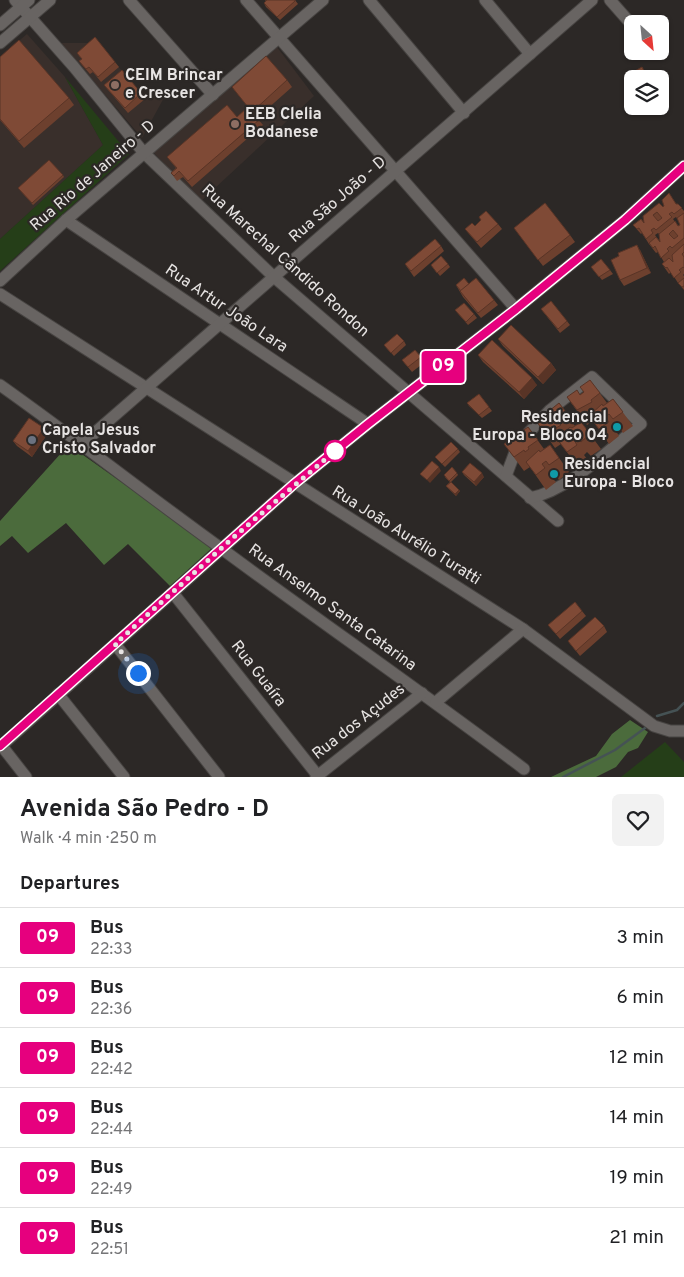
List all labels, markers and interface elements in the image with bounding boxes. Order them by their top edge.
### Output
north arrow [624,15,669,60]
map controls [624,15,669,115]
place label: CEIM Brincar e Crescer [125,66,223,104]
button: layers [624,70,669,115]
marker: CEIM Brincar e Crescer [109,79,121,91]
place label: EEB Clelia Bodanese [245,105,322,143]
street label: Rua Rio de Janeiro - D [26,116,160,236]
marker: EEB Clelia Bodanese [229,118,241,130]
street label: Rua São João - D [285,152,391,248]
street label: Rua Marechal Cândido Rondon [197,180,373,342]
street label: Rua Artur João Lara [161,261,291,357]
line badge: 09 [420,351,466,383]
text: 09 [432,355,454,378]
place label: Residencial Europa - Bloco 04 [472,408,607,446]
place label: Capela Jesus Cristo Salvador [42,421,156,459]
marker: Residencial Europa - Bloco 04 [611,421,623,433]
marker: Capela Jesus Cristo Salvador [26,434,38,446]
unlabelled marker [324,440,346,462]
place label: Residencial Europa - Bloco [564,455,674,493]
marker: Residencial Europa - Bloco [548,468,560,480]
street label: Rua João Aurélio Turatti [328,482,484,590]
street label: Rua Anselmo Santa Catarina [244,540,420,676]
street label: Rua Guaíra [226,637,290,711]
your location [126,661,151,686]
street label: Rua dos Açudes [309,679,409,765]
button: heart [612,794,664,846]
text: Avenida São Pedro - D [20,795,269,825]
text: Walk · 4 min · 250 m [20,829,157,849]
text: Departures [20,872,120,896]
text: Bus [90,916,124,940]
text: 09 [36,926,59,949]
text: 3 min [616,926,664,950]
text: 22:33 [90,940,132,960]
text: Bus [90,976,124,1000]
text: 09 [36,986,59,1009]
text: 6 min [617,986,664,1010]
text: 22:36 [90,1000,132,1020]
text: Bus [90,1036,124,1060]
text: 09 [36,1046,59,1069]
text: 12 min [609,1046,664,1070]
text: 22:42 [90,1060,133,1080]
text: Bus [90,1096,124,1120]
text: 09 [36,1106,59,1129]
text: 14 min [609,1106,664,1130]
text: 22:44 [90,1120,133,1140]
text: Bus [90,1156,124,1180]
text: 09 [36,1166,59,1189]
text: 19 min [609,1166,664,1190]
text: 22:49 [90,1180,132,1200]
text: Bus [90,1216,124,1240]
text: 09 [36,1226,59,1249]
text: 21 min [609,1226,664,1250]
text: 22:51 [90,1240,129,1260]

